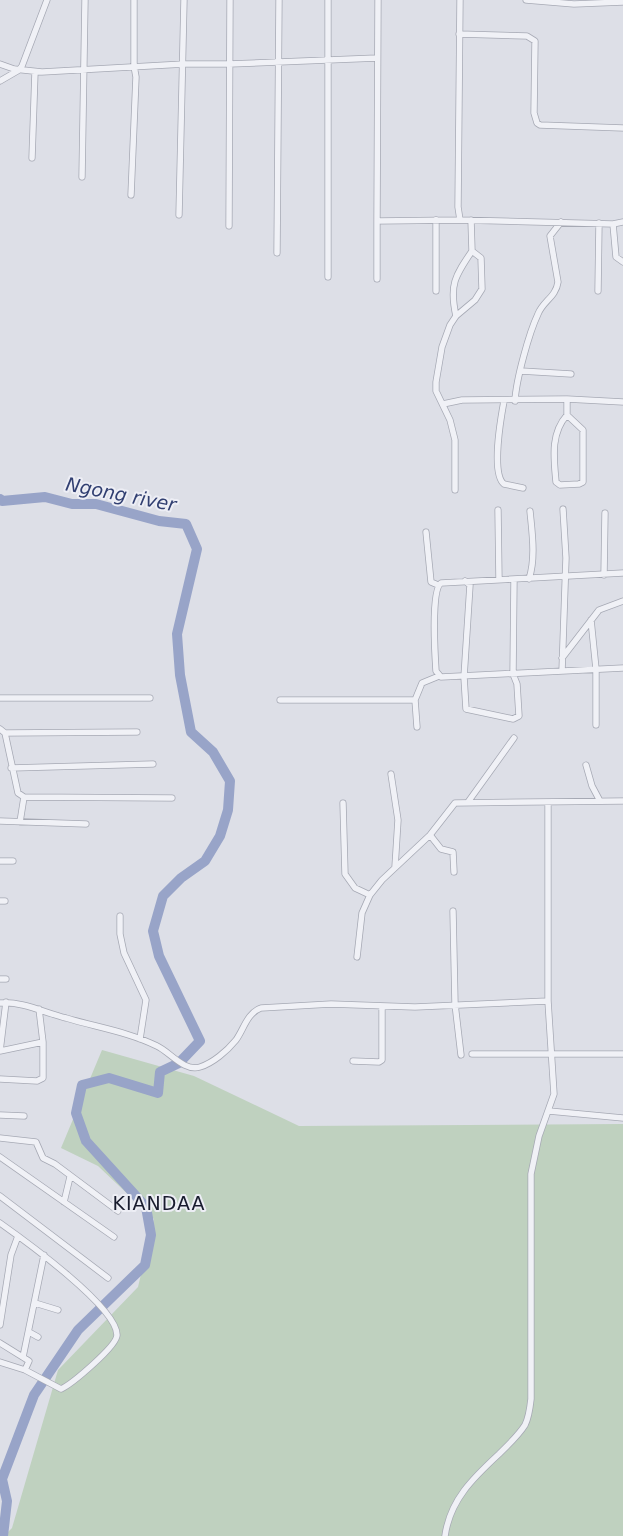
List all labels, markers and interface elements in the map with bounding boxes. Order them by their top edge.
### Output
water label: Ngong river [64,473,179,516]
district label: KIANDAA [112,1192,206,1214]

